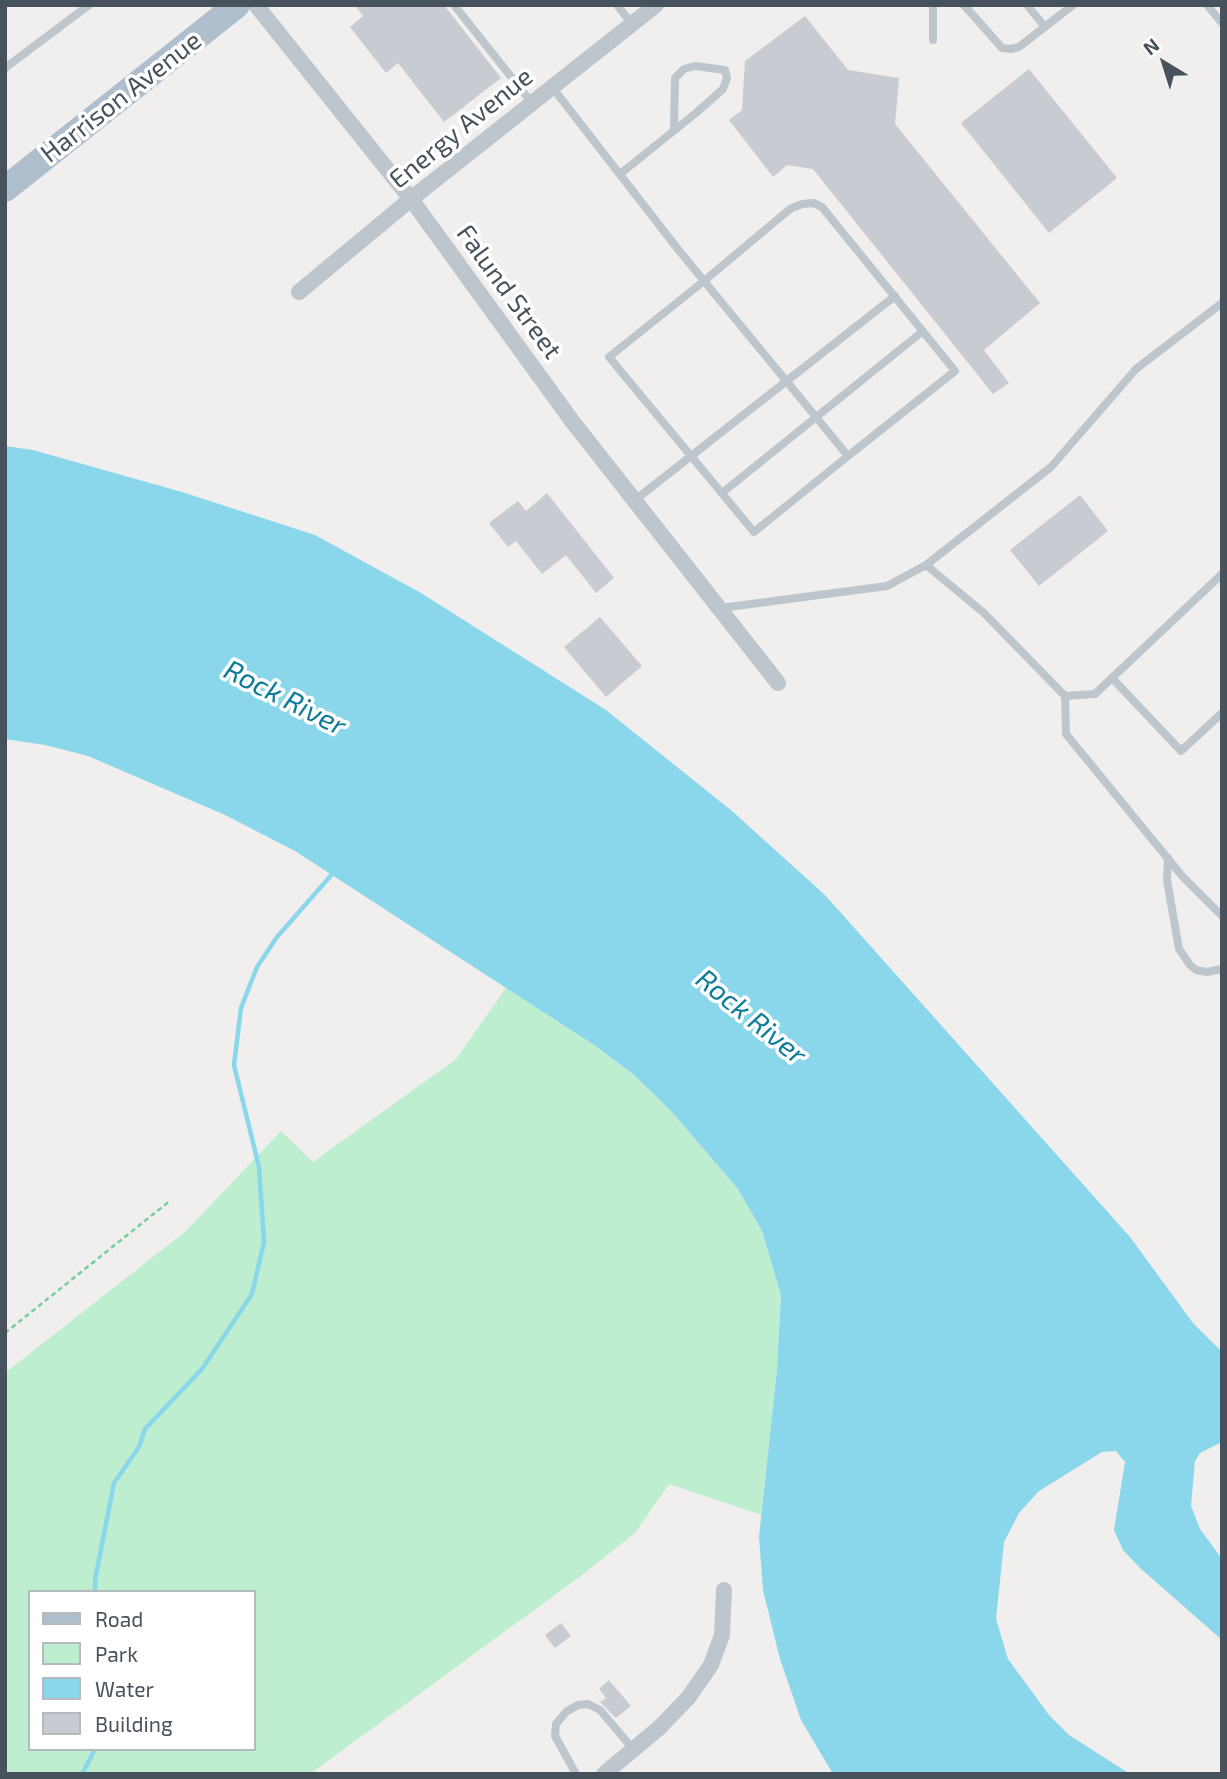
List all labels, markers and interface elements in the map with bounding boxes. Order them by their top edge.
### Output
street label: Harrison Avenue [35,25,207,169]
north arrow [1129,28,1199,98]
text: N [1138,33,1163,59]
street label: Energy Avenue [383,61,539,195]
street label: Falund Street [450,219,568,365]
water label: Rock River [218,653,352,743]
water label: Rock River [689,962,813,1072]
legend [28,1590,256,1751]
text: Road [95,1606,143,1631]
text: Park [95,1641,138,1666]
text: Water [95,1676,154,1701]
text: Building [95,1711,173,1736]

